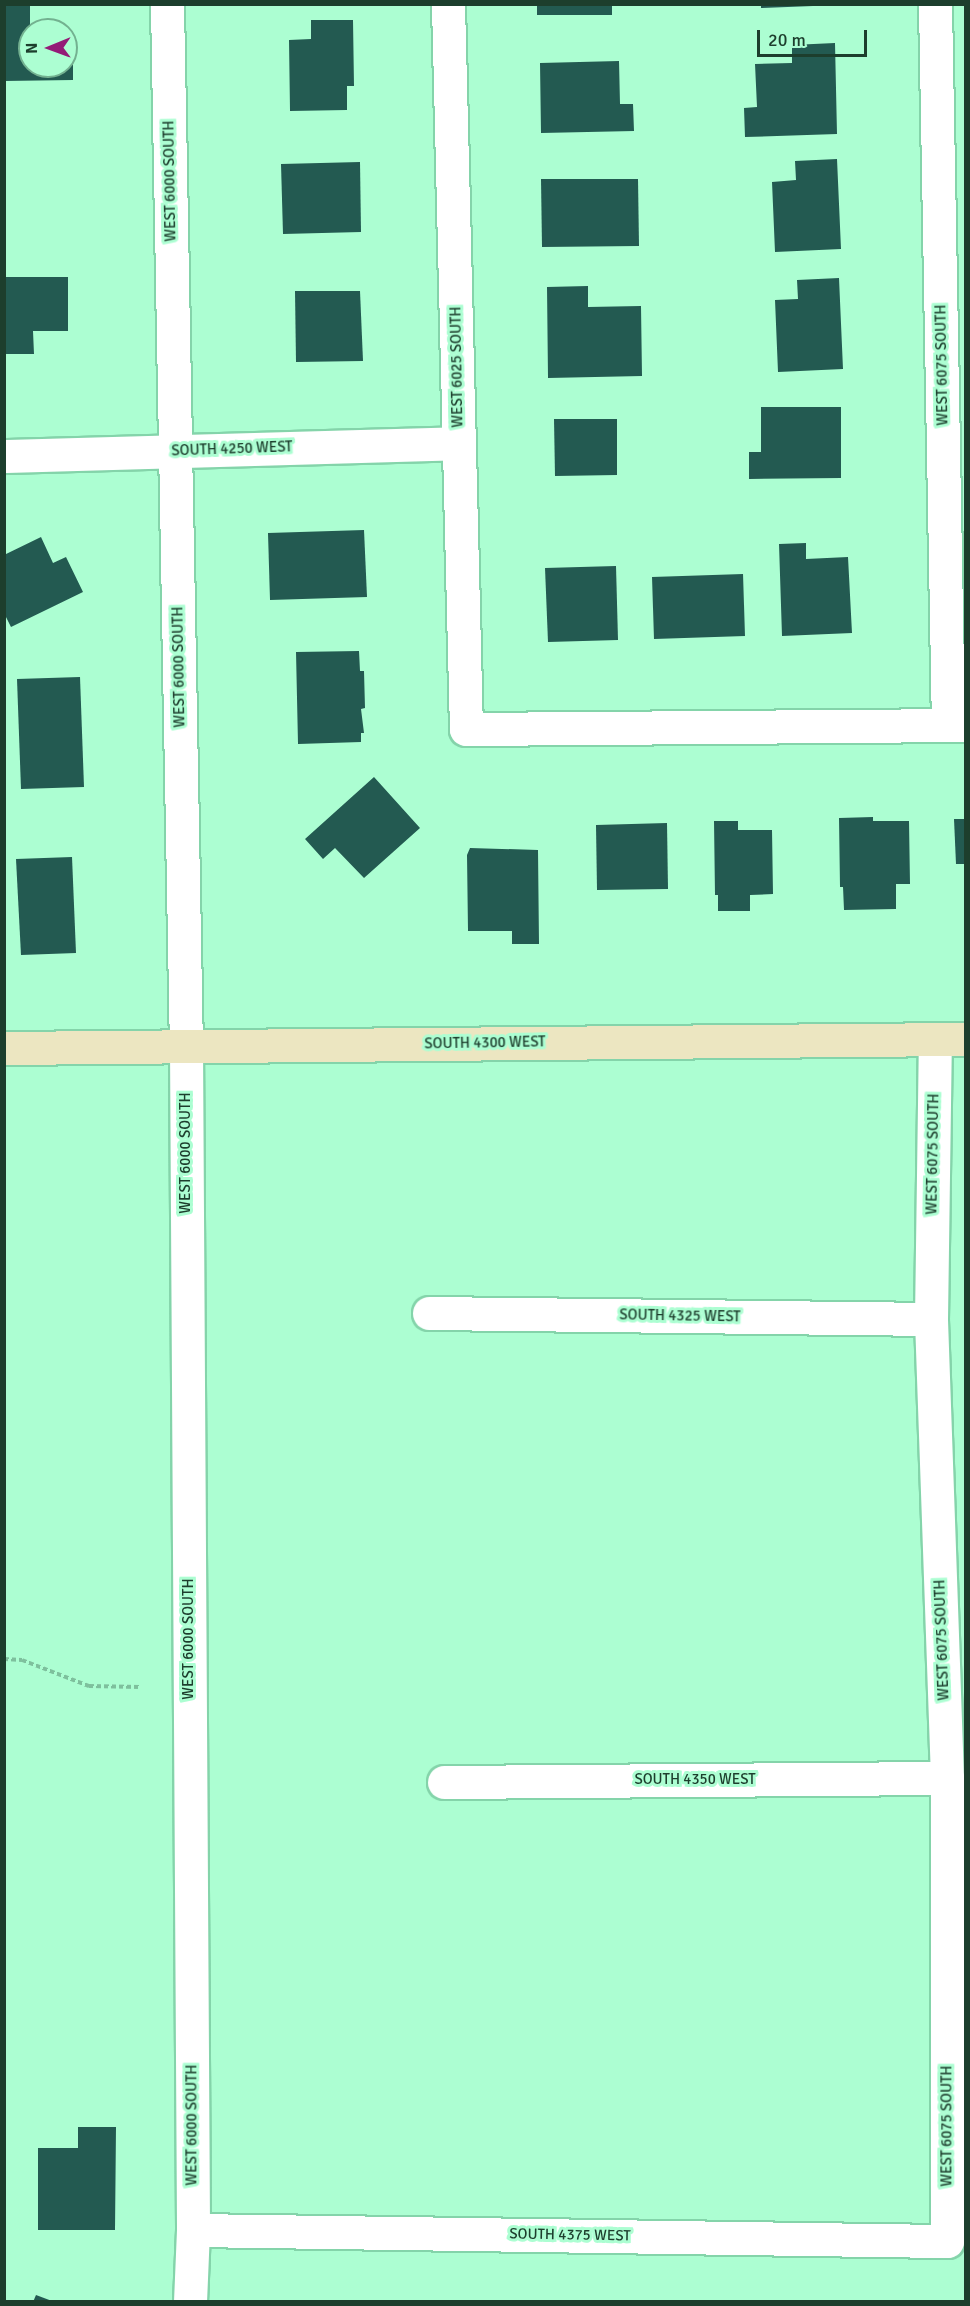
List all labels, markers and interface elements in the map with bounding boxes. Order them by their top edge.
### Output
north arrow [18,18,78,78]
scale bar [760,18,870,56]
text: 20 m [768,29,806,51]
text: N [22,43,42,54]
street label: WEST 6000 SOUTH [160,120,180,242]
street label: WEST 6075 SOUTH [932,304,952,426]
street label: WEST 6025 SOUTH [447,306,467,428]
street label: SOUTH 4250 WEST [171,438,293,460]
street label: WEST 6000 SOUTH [169,606,189,728]
street label: SOUTH 4300 WEST [424,1033,546,1053]
street label: WEST 6000 SOUTH [177,1092,195,1214]
street label: WEST 6075 SOUTH [923,1093,943,1215]
street label: SOUTH 4325 WEST [619,1306,741,1326]
street label: WEST 6000 SOUTH [180,1578,198,1700]
street label: WEST 6075 SOUTH [931,1579,953,1701]
street label: SOUTH 4350 WEST [634,1771,756,1789]
street label: WEST 6000 SOUTH [183,2064,201,2186]
street label: WEST 6075 SOUTH [938,2065,956,2187]
street label: SOUTH 4375 WEST [509,2225,631,2245]

